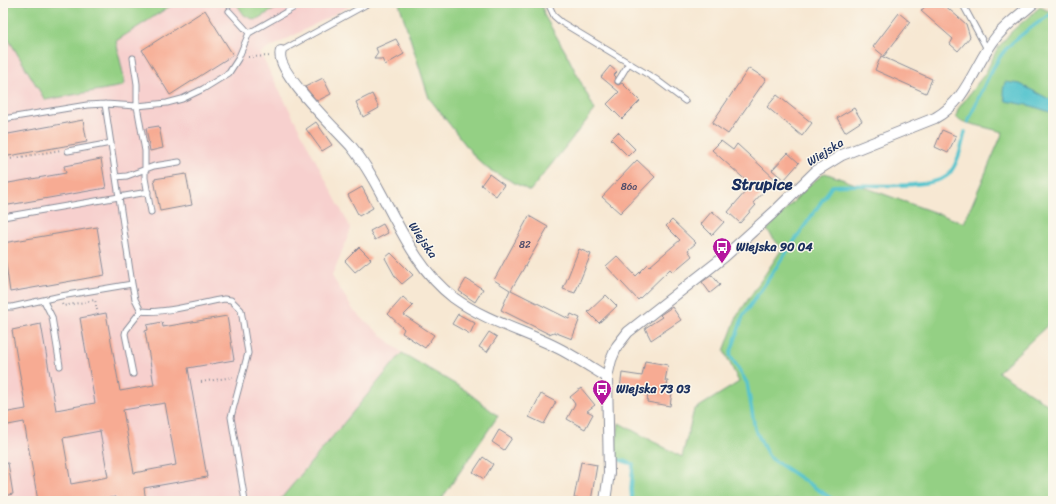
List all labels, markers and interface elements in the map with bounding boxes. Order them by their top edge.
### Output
street label: Wiejska [802,132,848,172]
district label: Strupice [731,170,793,199]
house number: 86a [621,178,637,196]
street label: Wiejska [403,217,443,263]
house number: 82 [519,236,531,254]
bus stop icon: Wiejska 90 04 [711,236,733,264]
place label: Wiejska 90 04 [736,236,813,258]
bus stop icon: Wiejska 73 03 [591,378,613,406]
place label: Wiejska 73 03 [616,378,691,400]

